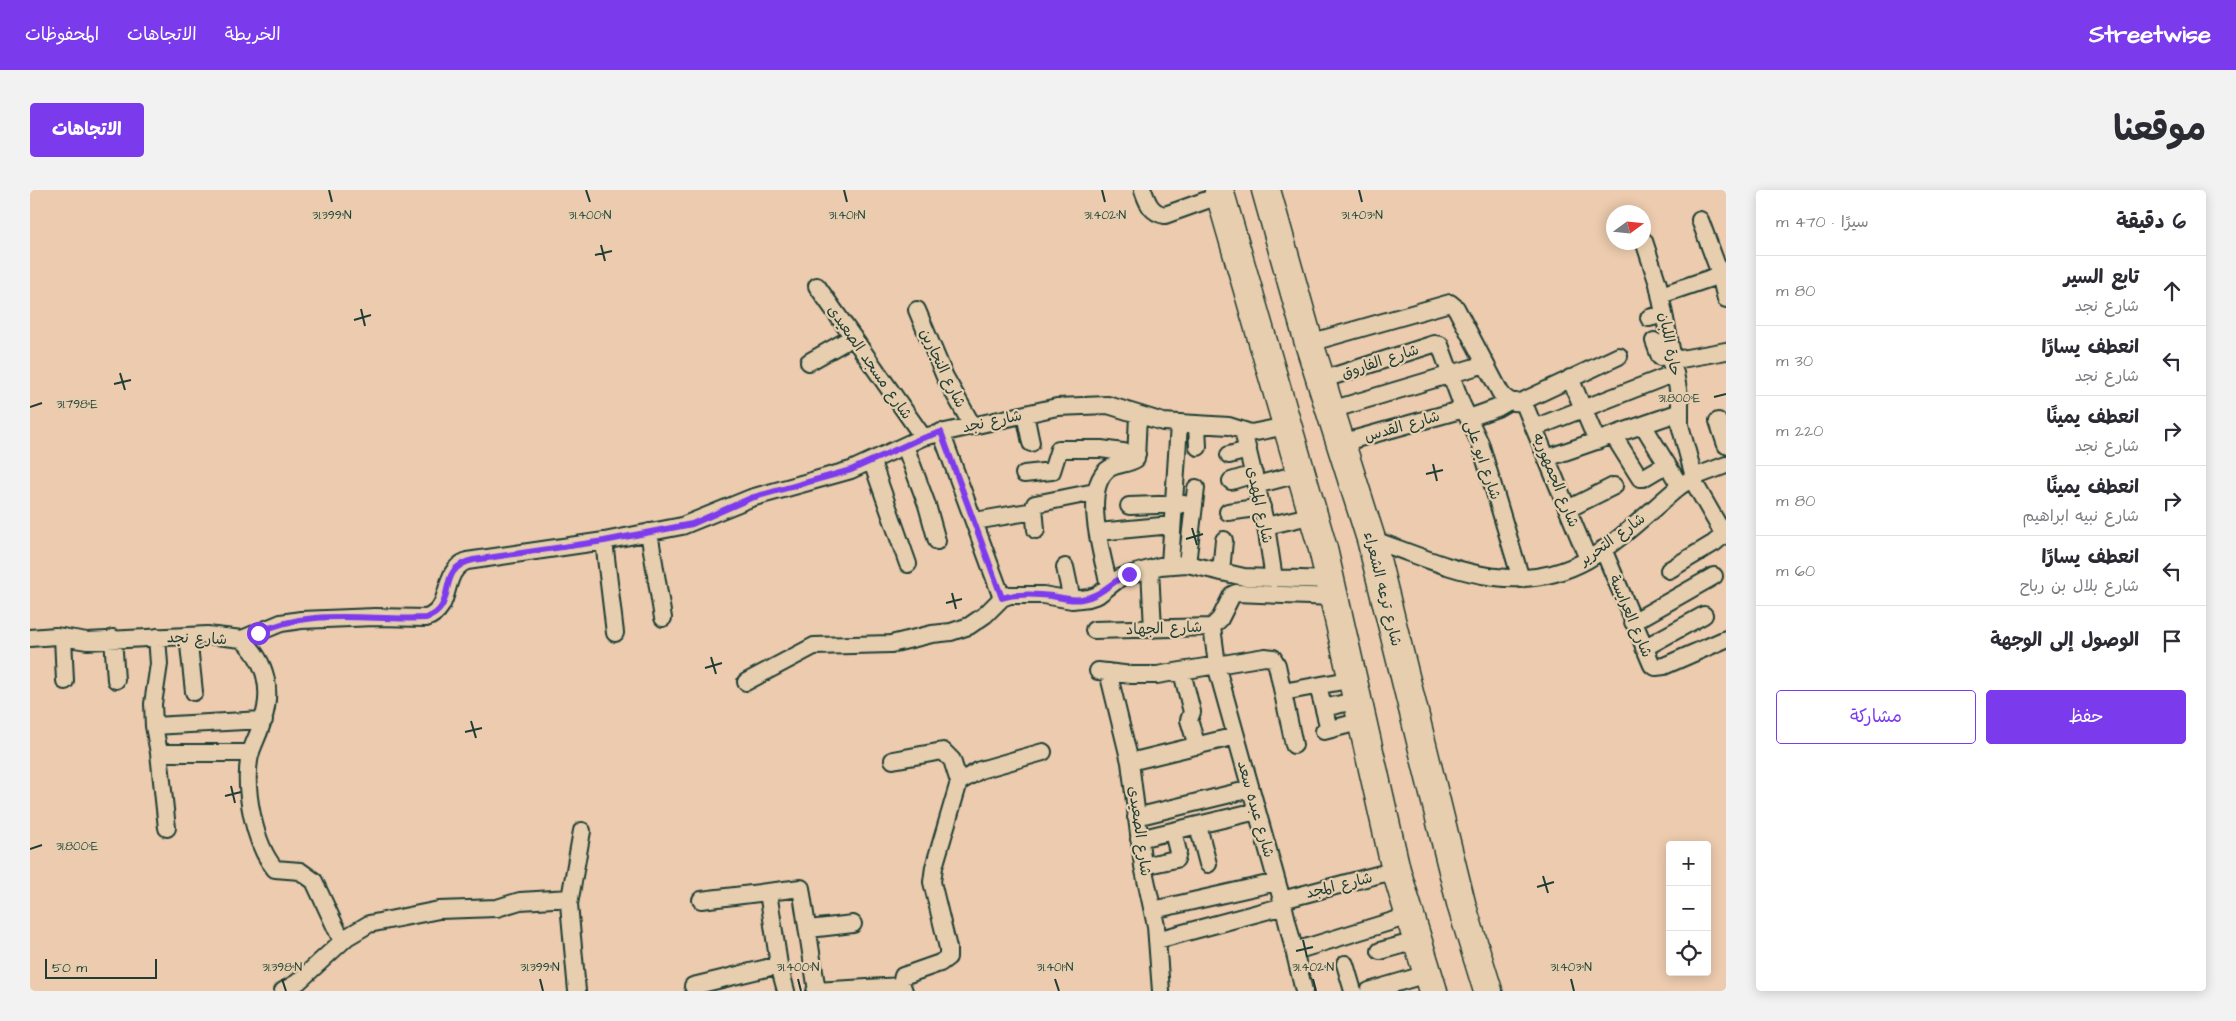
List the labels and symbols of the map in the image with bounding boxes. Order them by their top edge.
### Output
north arrow [1606,205,1651,250]
text: 31.399°N [312,207,352,224]
text: 31.400°N [569,207,612,224]
text: 31.401°N [829,207,866,224]
text: 31.402°N [1084,207,1127,224]
text: 31.403°N [1341,207,1383,224]
street label: شارع مسجد الصعيدى [822,301,917,424]
street label: حارة اللبان [1653,310,1686,378]
street label: شارع النجارين [914,325,971,411]
street label: شارع الفاروق [1339,339,1422,384]
text: 31.800°E [1658,390,1700,407]
text: 31.798°E [56,396,98,413]
street label: شارع نجد [960,405,1024,438]
street label: شارع القدس [1362,406,1442,447]
street label: شارع ابو على [1459,418,1506,503]
street label: شارع الجمهوريه [1527,430,1584,530]
street label: شارع المهدى [1241,465,1278,545]
street label: شارع التحرير [1573,508,1650,572]
street label: شارع ترعه الشعراء [1358,530,1407,649]
route end [1118,563,1141,586]
street label: شارع العرايسة [1604,572,1657,661]
street label: شارع الجهاد [1126,617,1202,640]
route start [247,622,270,645]
street label: شارع نجد [166,627,227,650]
street label: شارع عبده سعد [1232,758,1279,860]
street label: شارع الصعيدى [1123,785,1156,877]
text: 31.800°E [56,838,98,855]
street label: شارع المجد [1304,867,1375,904]
scale bar [45,956,158,979]
text: 31.398°N [262,959,303,976]
text: 31.399°N [520,959,560,976]
text: 31.400°N [777,959,820,976]
text: 31.401°N [1037,959,1074,976]
text: 31.402°N [1292,959,1335,976]
text: 31.403°N [1550,959,1592,976]

